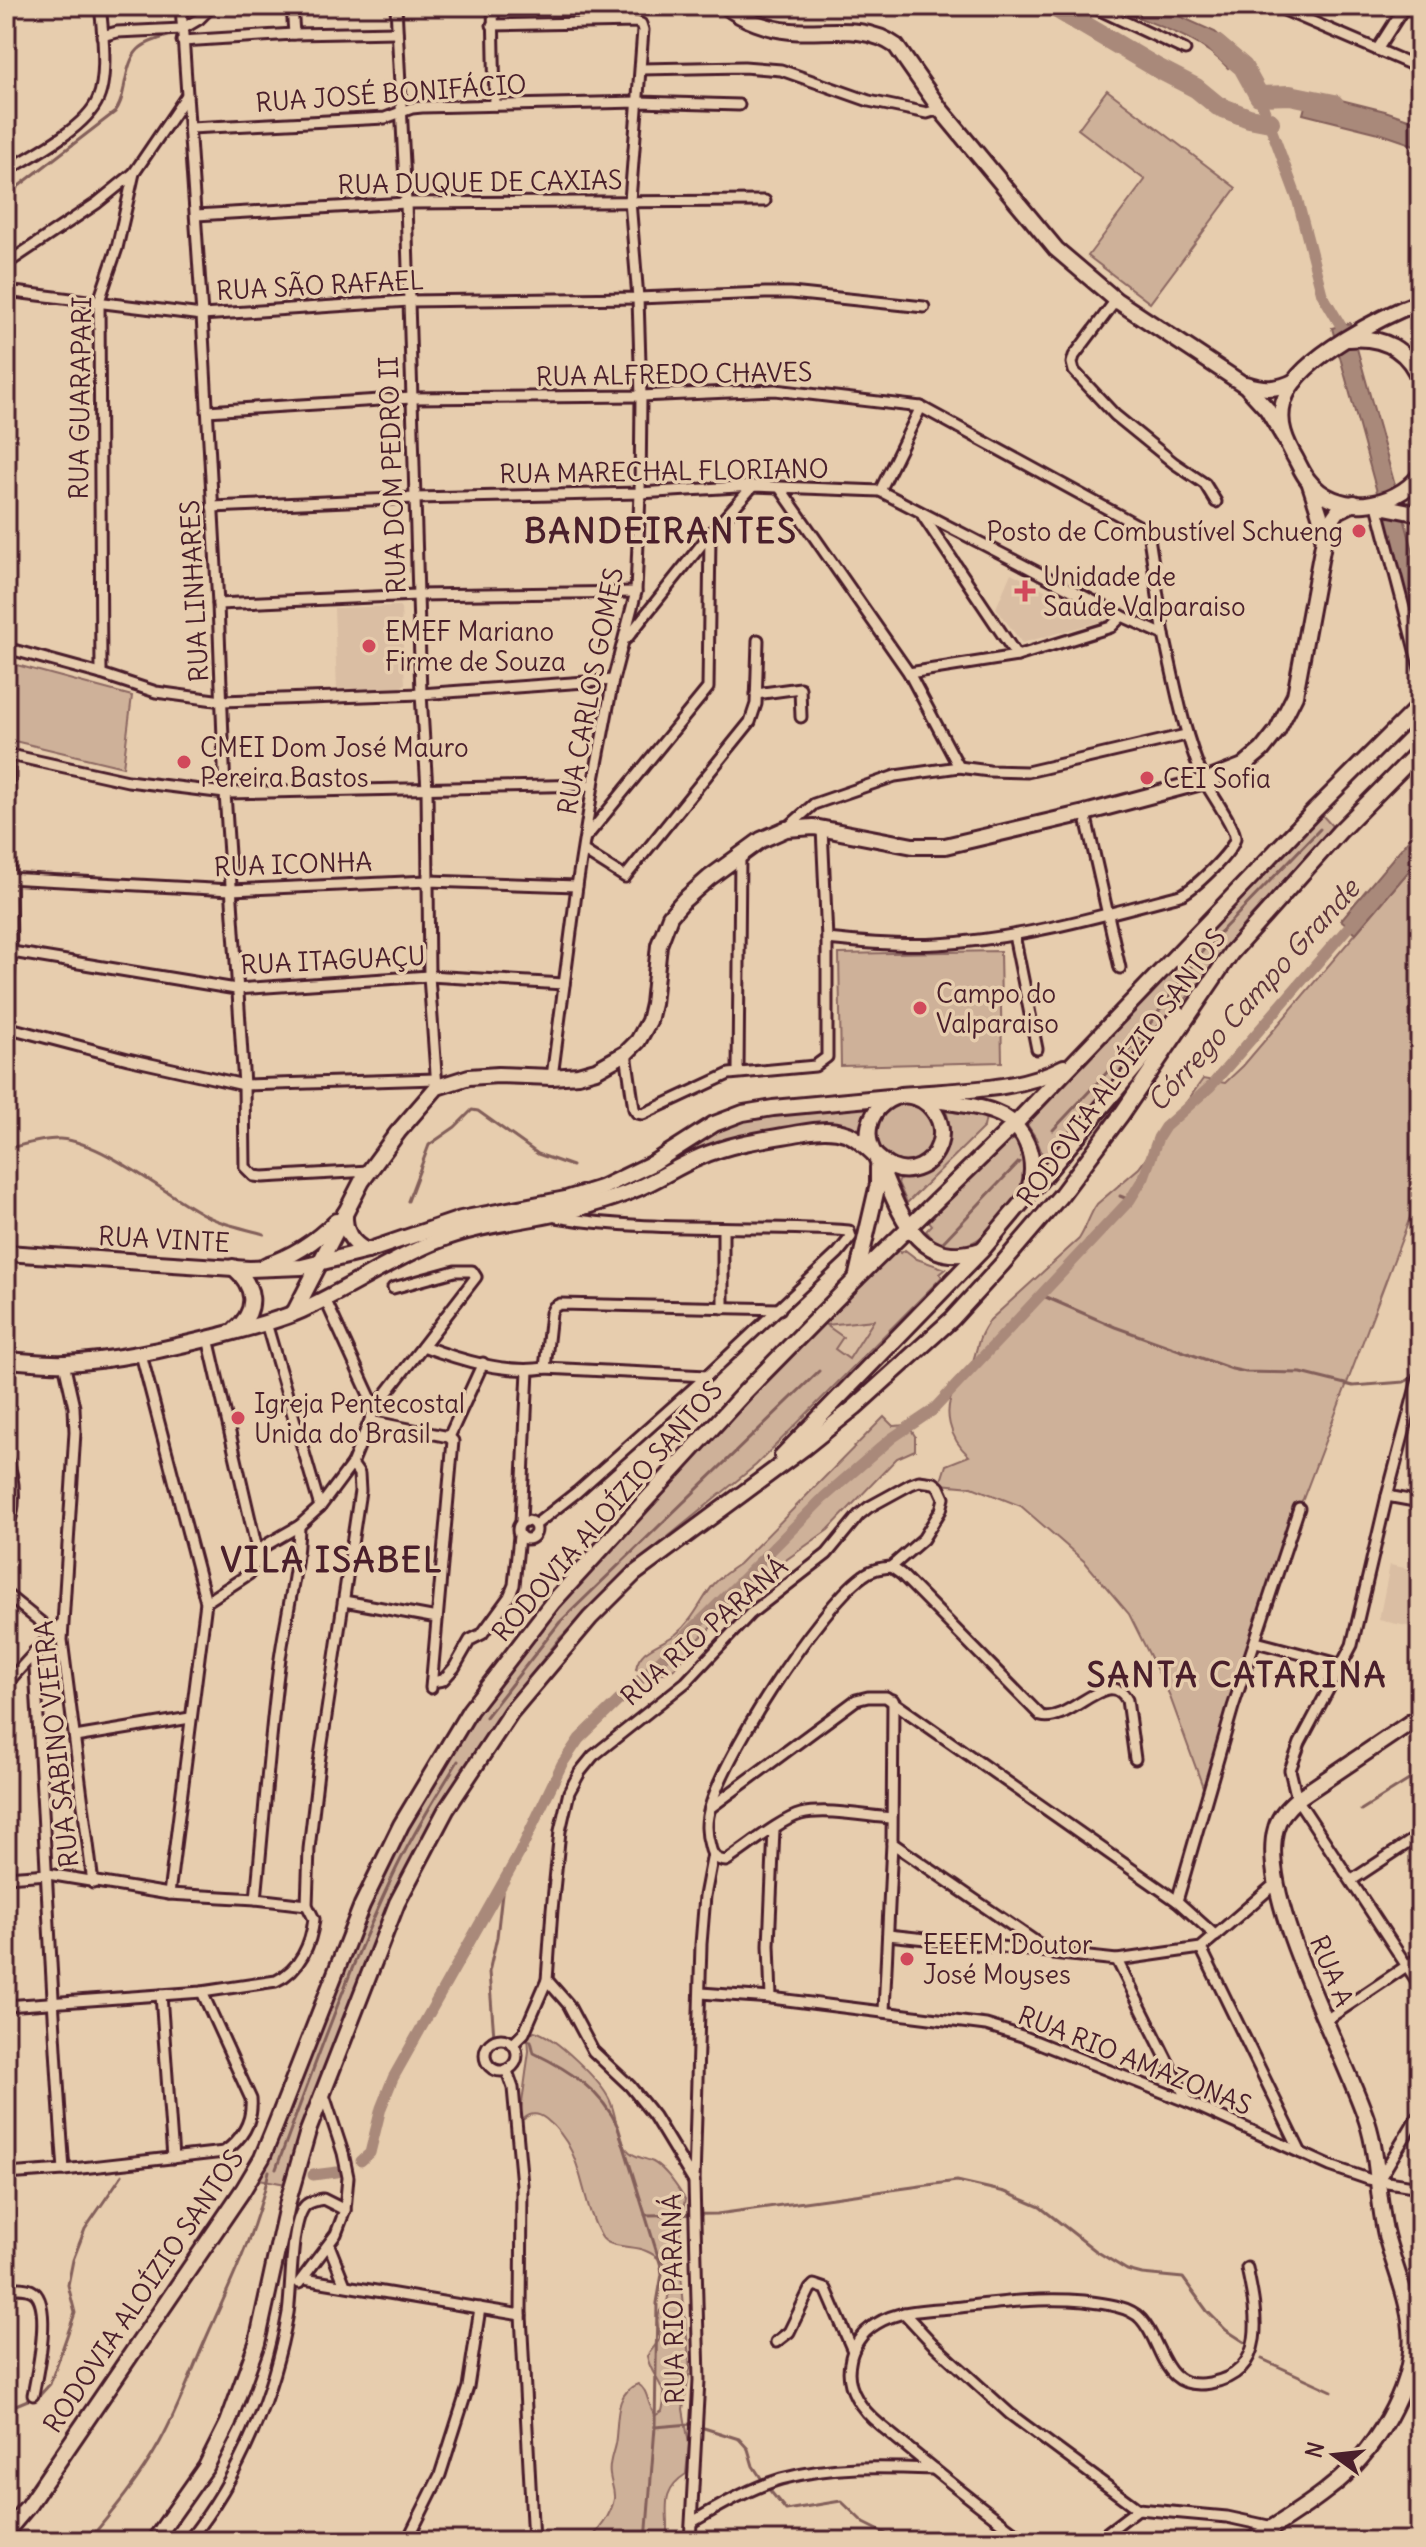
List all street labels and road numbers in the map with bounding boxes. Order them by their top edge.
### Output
street label: RUA JOSÉ BONIFÁCIO [254,66,528,119]
street label: RUA DUQUE DE CAXIAS [337,163,623,201]
street label: RUA SÃO RAFAEL [215,263,425,307]
street label: RUA GUARAPARI [62,296,98,500]
street label: RUA ALFREDO CHAVES [535,355,813,393]
street label: RUA DOM PEDRO II [371,356,413,594]
street label: RUA MARECHAL FLORIANO [499,452,829,490]
street label: RUA LINHARES [173,499,215,683]
street label: RUA CARLOS GOMES [550,565,630,817]
street label: RUA ICONHA [213,845,373,883]
street label: RODOVIA ALOÍZIO SANTOS [1008,921,1233,1212]
street label: RUA ITAGUAÇU [240,939,426,981]
street label: RUA VINTE [97,1219,231,1259]
street label: RODOVIA ALOÍZIO SANTOS [484,1373,729,1648]
street label: RUA RIO PARANÁ [613,1549,794,1712]
street label: RUA SABINO VIEIRA [27,1619,85,1869]
street label: RUA A [1303,1931,1361,2011]
street label: RUA RIO AMAZONAS [1013,1998,1257,2122]
street label: RODOVIA ALOÍZIO SANTOS [35,2142,250,2439]
street label: RUA RIO PARANÁ [654,2194,691,2404]

